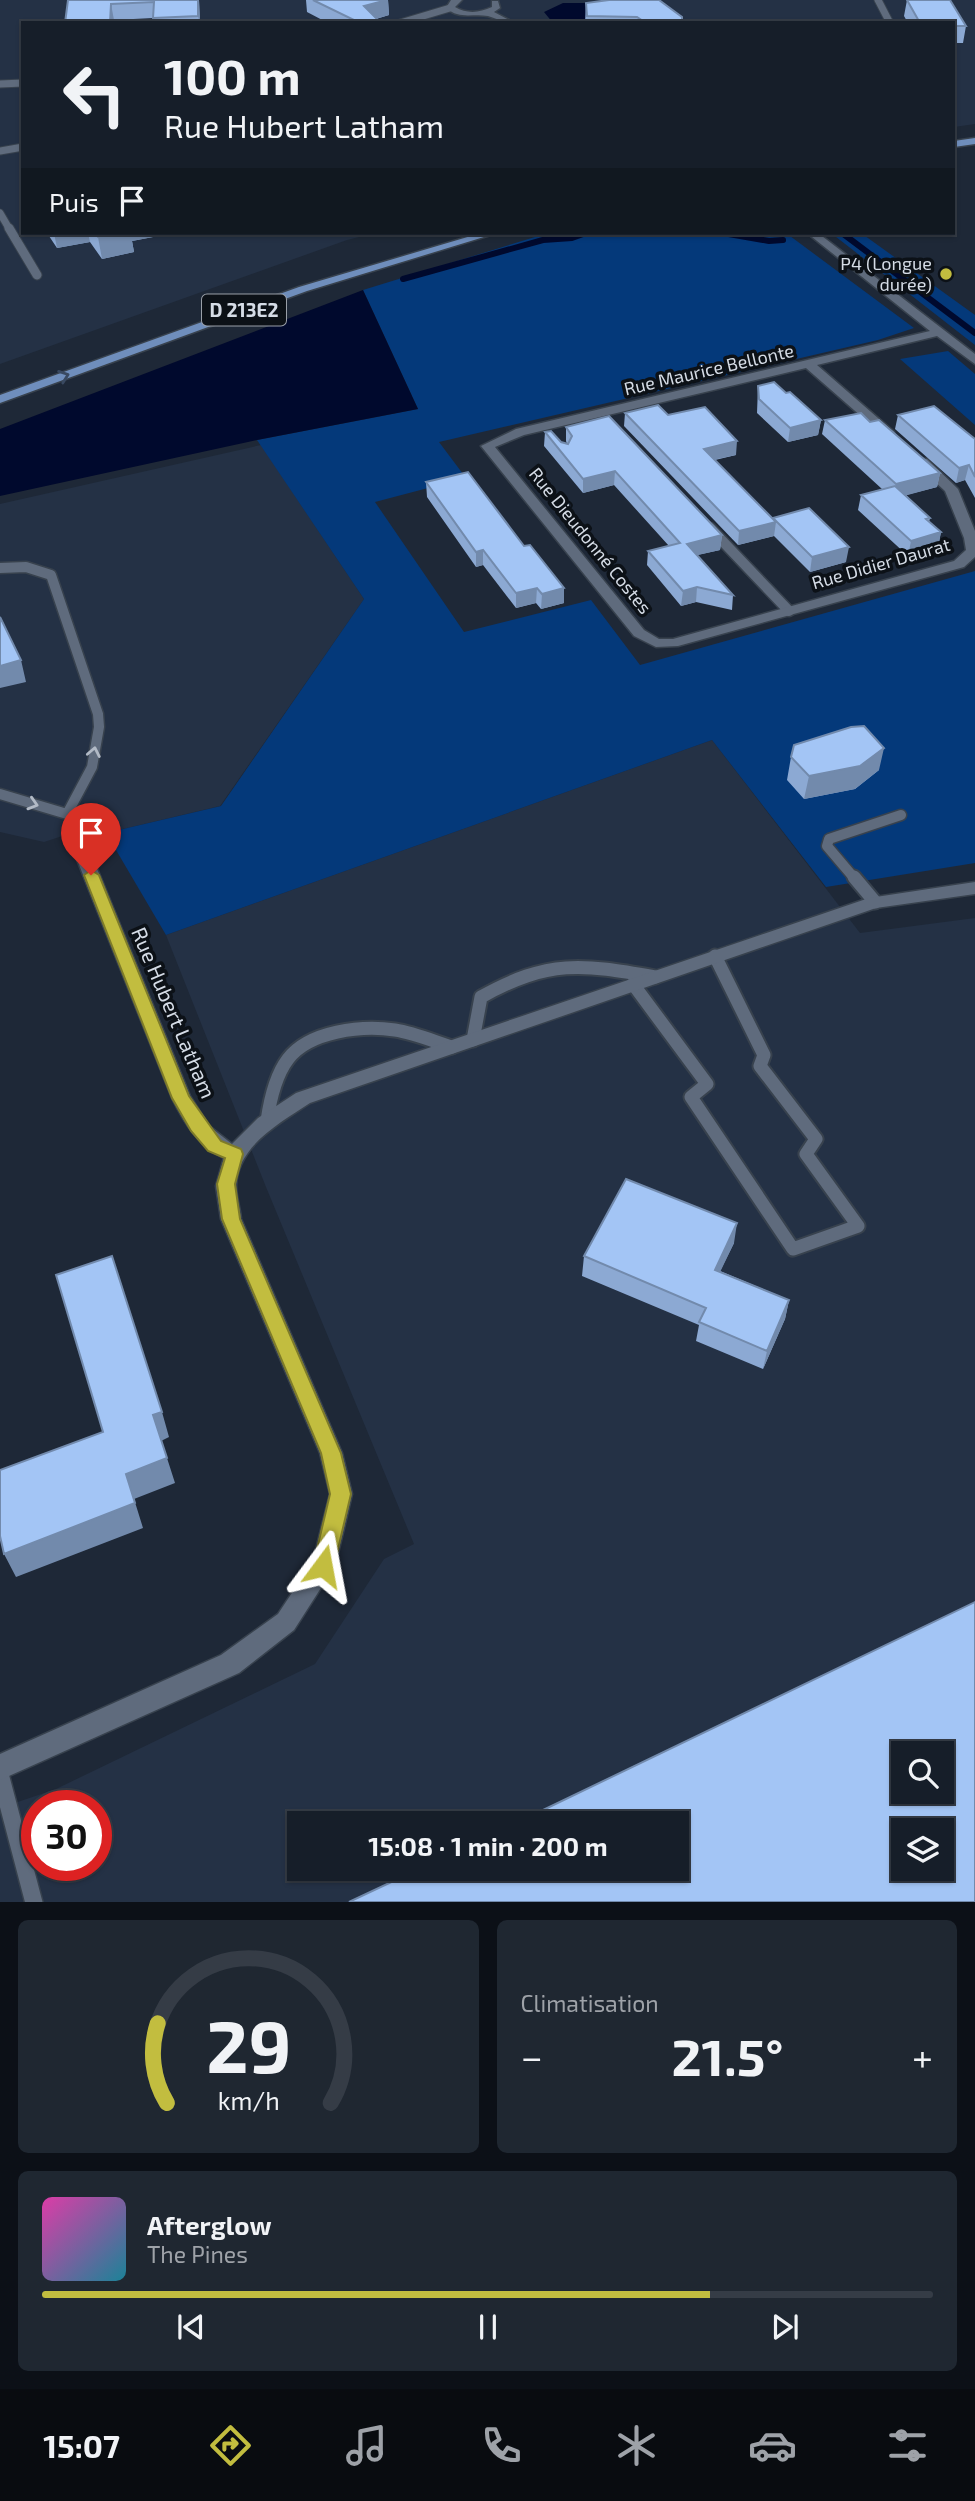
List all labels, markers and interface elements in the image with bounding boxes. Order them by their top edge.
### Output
text: 100 m [164,46,301,105]
icon: left [49,49,140,140]
text: Rue Hubert Latham [164,106,444,144]
icon: arrive [113,182,151,220]
text: Puis [49,186,99,217]
place label: P4 (Longue durée) [840,252,932,295]
marker: P4 (Longue durée) [938,266,954,282]
road number: D 213E2 [202,294,286,326]
street label: Rue Maurice Bellonte [622,339,796,399]
one-way arrow [58,370,70,384]
street label: Rue Dieudonné Costes [525,463,657,618]
street label: Rue Didier Daurat [809,533,953,593]
one-way arrow [86,746,101,758]
one-way arrow [27,795,39,810]
pin [61,803,121,875]
icon: arrive [72,814,110,852]
street label: Rue Hubert Latham [127,923,222,1102]
position arrow [286,1529,360,1603]
map controls [891,1741,954,1881]
button: search [891,1741,954,1804]
speed limit sign: 30 [21,1790,112,1881]
button: layers [891,1818,954,1881]
text: 15:08 · 1 min · 200 m [368,1830,608,1861]
text: Climatisation [521,1989,659,2017]
text: 29 [206,2000,291,2088]
text: 21.5° [671,2024,783,2086]
text: − [521,2033,543,2079]
text: + [912,2033,933,2079]
text: km/h [217,2084,279,2114]
text: Afterglow [147,2209,272,2240]
text: The Pines [147,2240,248,2268]
icon: previous [172,2308,210,2346]
icon: pause [469,2308,507,2346]
icon: next [766,2308,804,2346]
icon: directions [206,2421,255,2470]
icon: music [342,2421,391,2470]
icon: phone [477,2421,526,2470]
icon: climate [612,2421,661,2470]
icon: car [748,2421,797,2470]
icon: filters [883,2421,932,2470]
text: 15:07 [43,2426,120,2464]

